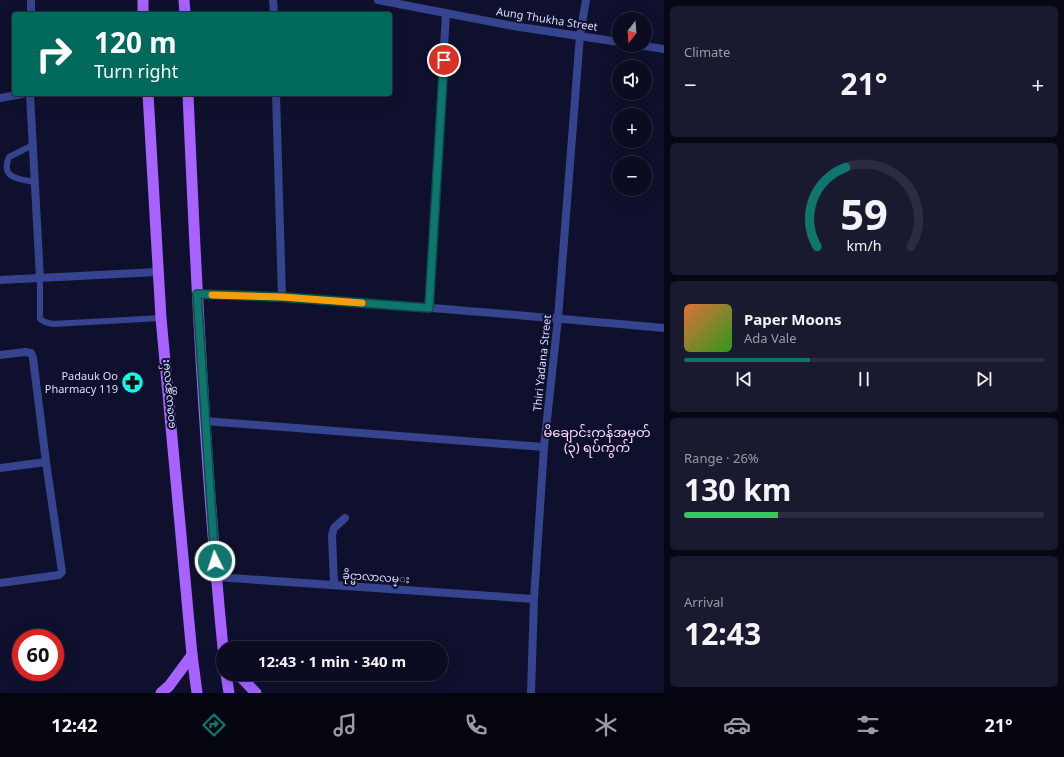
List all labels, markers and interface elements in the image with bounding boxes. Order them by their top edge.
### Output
street label: Aung Thukha Street [495,3,599,34]
north arrow [612,12,652,52]
map controls [612,12,652,196]
text: 120 m [94,23,177,61]
icon: right [28,28,80,80]
pin [427,43,461,77]
text: Climate [684,43,730,61]
icon: arrive [433,49,455,71]
text: Turn right [94,59,178,83]
button: sound [612,60,652,100]
text: 21° [840,63,888,104]
text: − [684,69,697,99]
text: + [1031,69,1044,99]
button: + [612,108,652,148]
button: − [612,156,652,196]
text: 59 [840,186,888,242]
text: km/h [846,236,882,255]
text: Paper Moons [744,309,842,329]
street label: Thiri Yadana Street [529,314,554,412]
text: Ada Vale [744,329,797,347]
street label: ဝေဇယန္တာလမ်း [157,358,180,429]
place label: Padauk Oo Pharmacy 119 [45,368,118,396]
icon: previous [733,368,755,390]
icon: pause [853,368,875,390]
icon: next [973,368,995,390]
pharmacy icon: Padauk Oo Pharmacy 119 [120,369,146,395]
district label: မိချောင်းကန်အမှတ် (၃) ရပ်ကွက် [543,423,651,458]
text: Range · 26% [684,449,759,467]
text: 130 km [684,469,791,510]
position arrow [194,540,236,582]
street label: ခိုင္မာလာလမ္း [342,567,410,589]
text: Arrival [684,593,724,611]
text: 12:43 [684,613,761,654]
speed limit sign: 60 [12,629,64,681]
text: 12:43 · 1 min · 340 m [258,651,406,671]
icon: directions [200,711,228,739]
icon: music [331,711,359,739]
icon: phone [462,711,490,739]
icon: climate [592,711,620,739]
icon: car [723,711,751,739]
icon: filters [854,711,882,739]
text: 12:42 [51,713,98,737]
text: 21° [984,713,1013,737]

